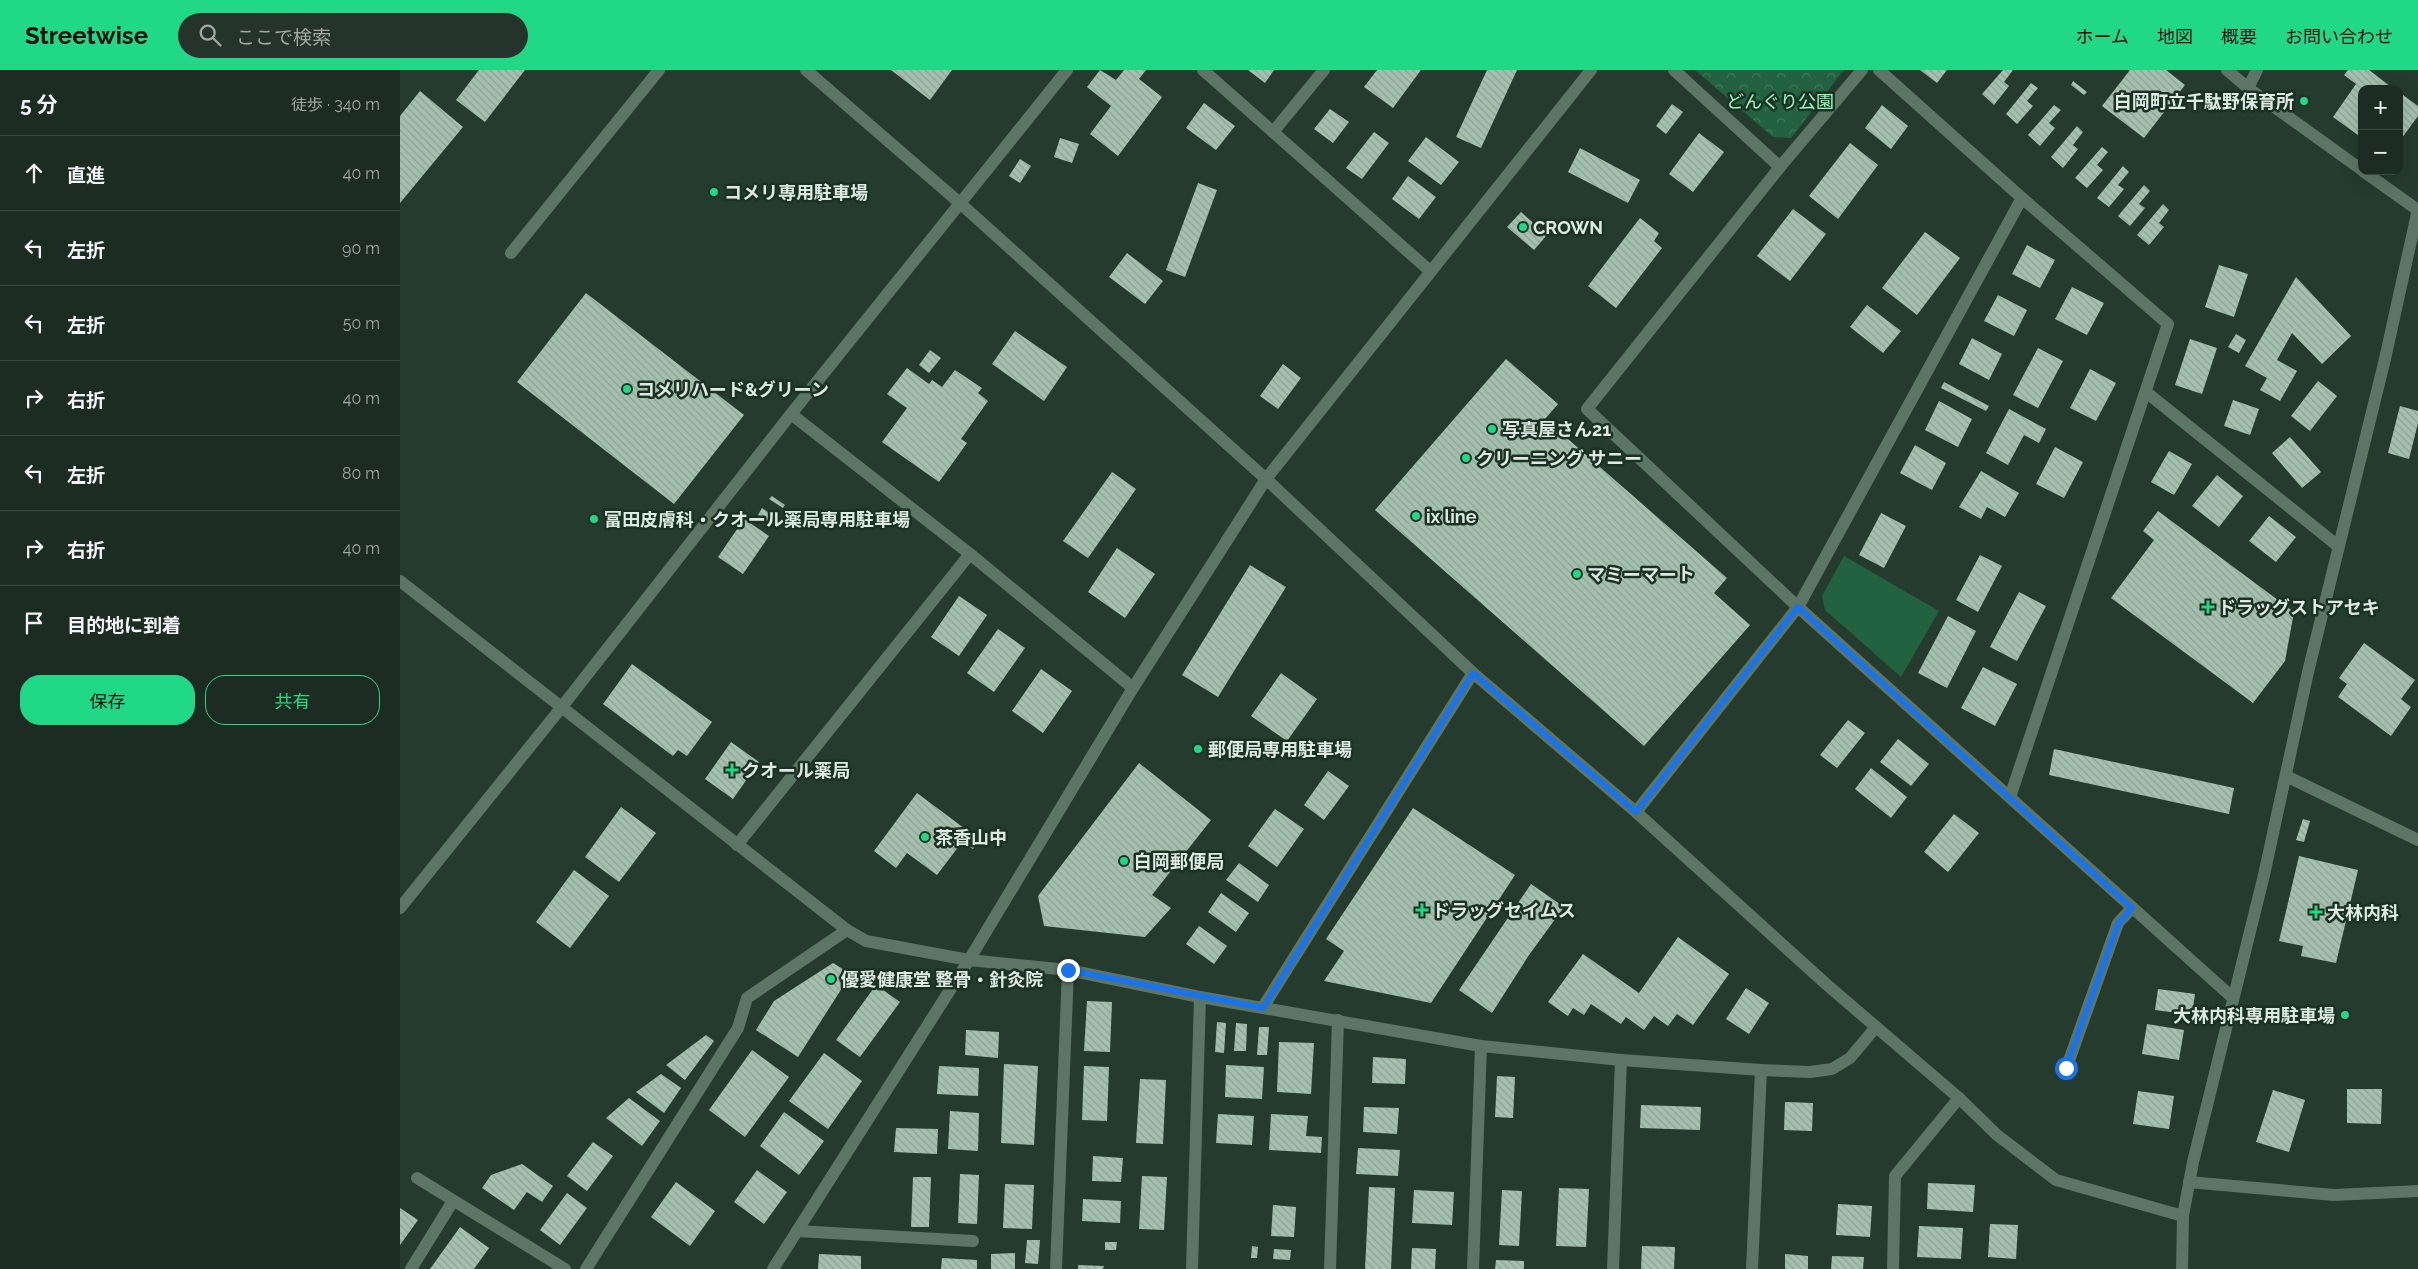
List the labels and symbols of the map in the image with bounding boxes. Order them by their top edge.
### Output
park label: どんぐり公園 [1726,91,1834,112]
place label: 白岡町立千駄野保育所 [2114,91,2294,112]
marker: 白岡町立千駄野保育所 [2298,95,2310,107]
place label: コメリ専用駐車場 [724,182,868,203]
marker: コメリ専用駐車場 [708,186,720,198]
place label: CROWN [1533,217,1603,238]
marker: CROWN [1517,221,1529,233]
place label: コメリハード&グリーン [637,379,829,400]
marker: コメリハード&グリーン [621,383,633,395]
place label: 写真屋さん21 [1502,419,1611,440]
marker: 写真屋さん21 [1486,423,1498,435]
place label: クリーニング サニー [1476,448,1642,469]
marker: クリーニング サニー [1460,452,1472,464]
place label: ix line [1426,506,1477,527]
place label: 富田皮膚科・クオール薬局専用駐車場 [604,509,910,530]
marker: ix line [1410,510,1422,522]
marker: 富田皮膚科・クオール薬局専用駐車場 [588,513,600,525]
place label: マミーマート [1587,564,1695,585]
marker: マミーマート [1571,568,1583,580]
place label: ドラッグストアセキ [2218,597,2380,618]
marker: ドラッグストアセキ [2202,601,2214,613]
place label: 郵便局専用駐車場 [1208,739,1352,760]
marker: 郵便局専用駐車場 [1192,743,1204,755]
place label: クオール薬局 [742,760,850,781]
marker: クオール薬局 [726,764,738,776]
place label: 茶香山中 [935,827,1007,848]
marker: 茶香山中 [919,831,931,843]
place label: 白岡郵便局 [1134,851,1224,872]
marker: 白岡郵便局 [1118,855,1130,867]
place label: ドラッグセイムス [1432,900,1576,921]
place label: 大林内科 [2327,902,2399,923]
marker: ドラッグセイムス [1416,904,1428,916]
marker: 大林内科 [2309,905,2323,919]
route end [1057,959,1080,982]
place label: 優愛健康堂 整骨・針灸院 [841,969,1043,990]
marker: 優愛健康堂 整骨・針灸院 [825,973,837,985]
place label: 大林内科専用駐車場 [2173,1005,2335,1026]
marker: 大林内科専用駐車場 [2339,1009,2351,1021]
route start [2055,1057,2078,1080]

